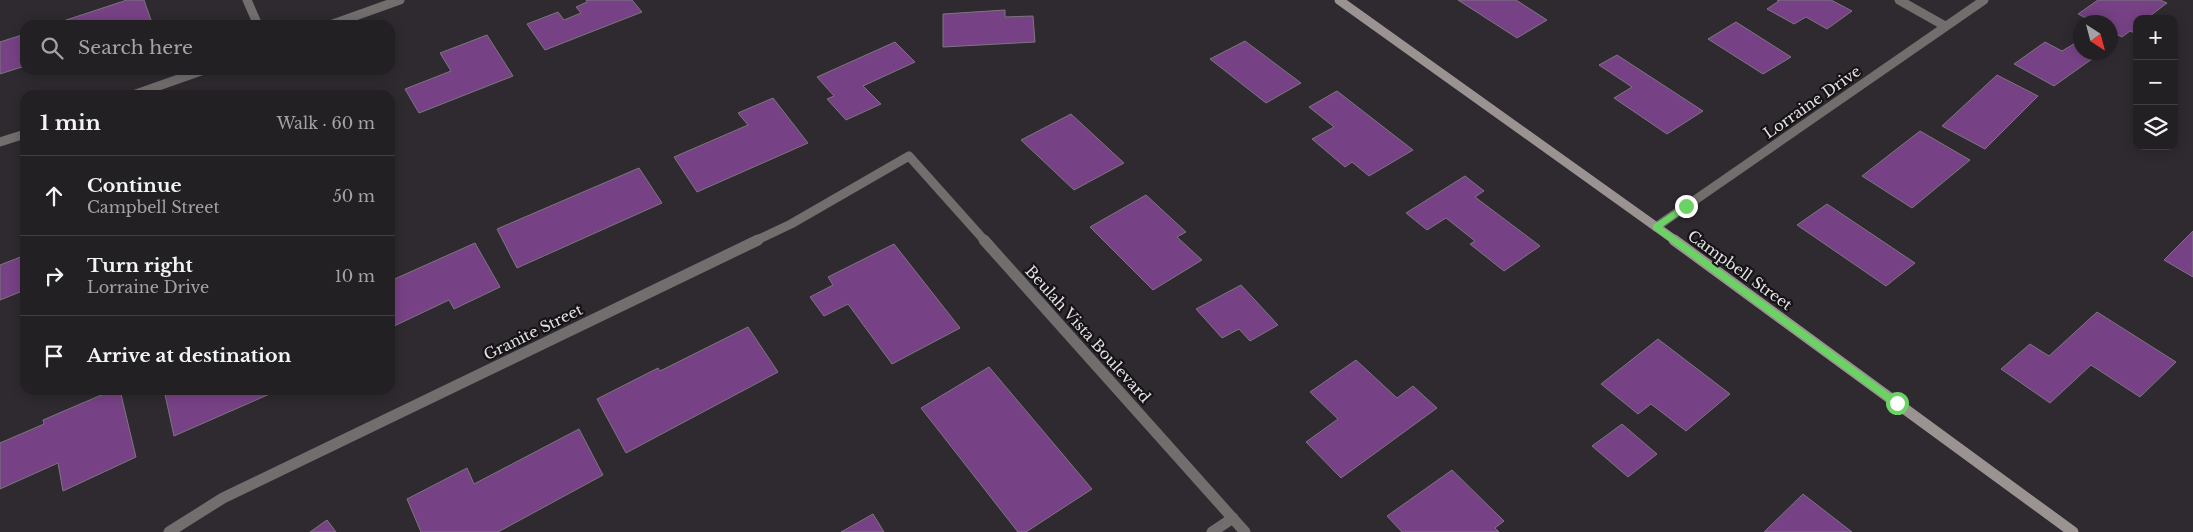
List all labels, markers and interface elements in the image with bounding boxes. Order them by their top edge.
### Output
north arrow [2073,15,2118,60]
map controls [2133,15,2178,150]
button: + [2133,15,2178,60]
search box [20,20,395,75]
icon: search [38,34,66,62]
text: Search here [78,36,193,59]
button: − [2133,60,2178,105]
street label: Lorraine Drive [1760,61,1864,143]
button: layers [2133,105,2178,150]
text: 1 min [40,110,101,136]
text: Walk · 60 m [277,113,375,133]
text: Continue [87,174,182,197]
icon: ahead [40,182,68,210]
text: 50 m [333,186,375,206]
route end [1675,195,1698,218]
text: Campbell Street [87,197,219,217]
street label: Campbell Street [1684,226,1796,314]
text: Turn right [87,254,193,277]
street label: Beulah Vista Boulevard [1021,261,1155,407]
icon: right [40,262,68,290]
text: 10 m [335,266,375,286]
text: Lorraine Drive [87,277,209,297]
street label: Granite Street [480,300,586,364]
icon: arrive [40,342,68,370]
text: Arrive at destination [87,344,291,367]
route start [1886,392,1909,415]

